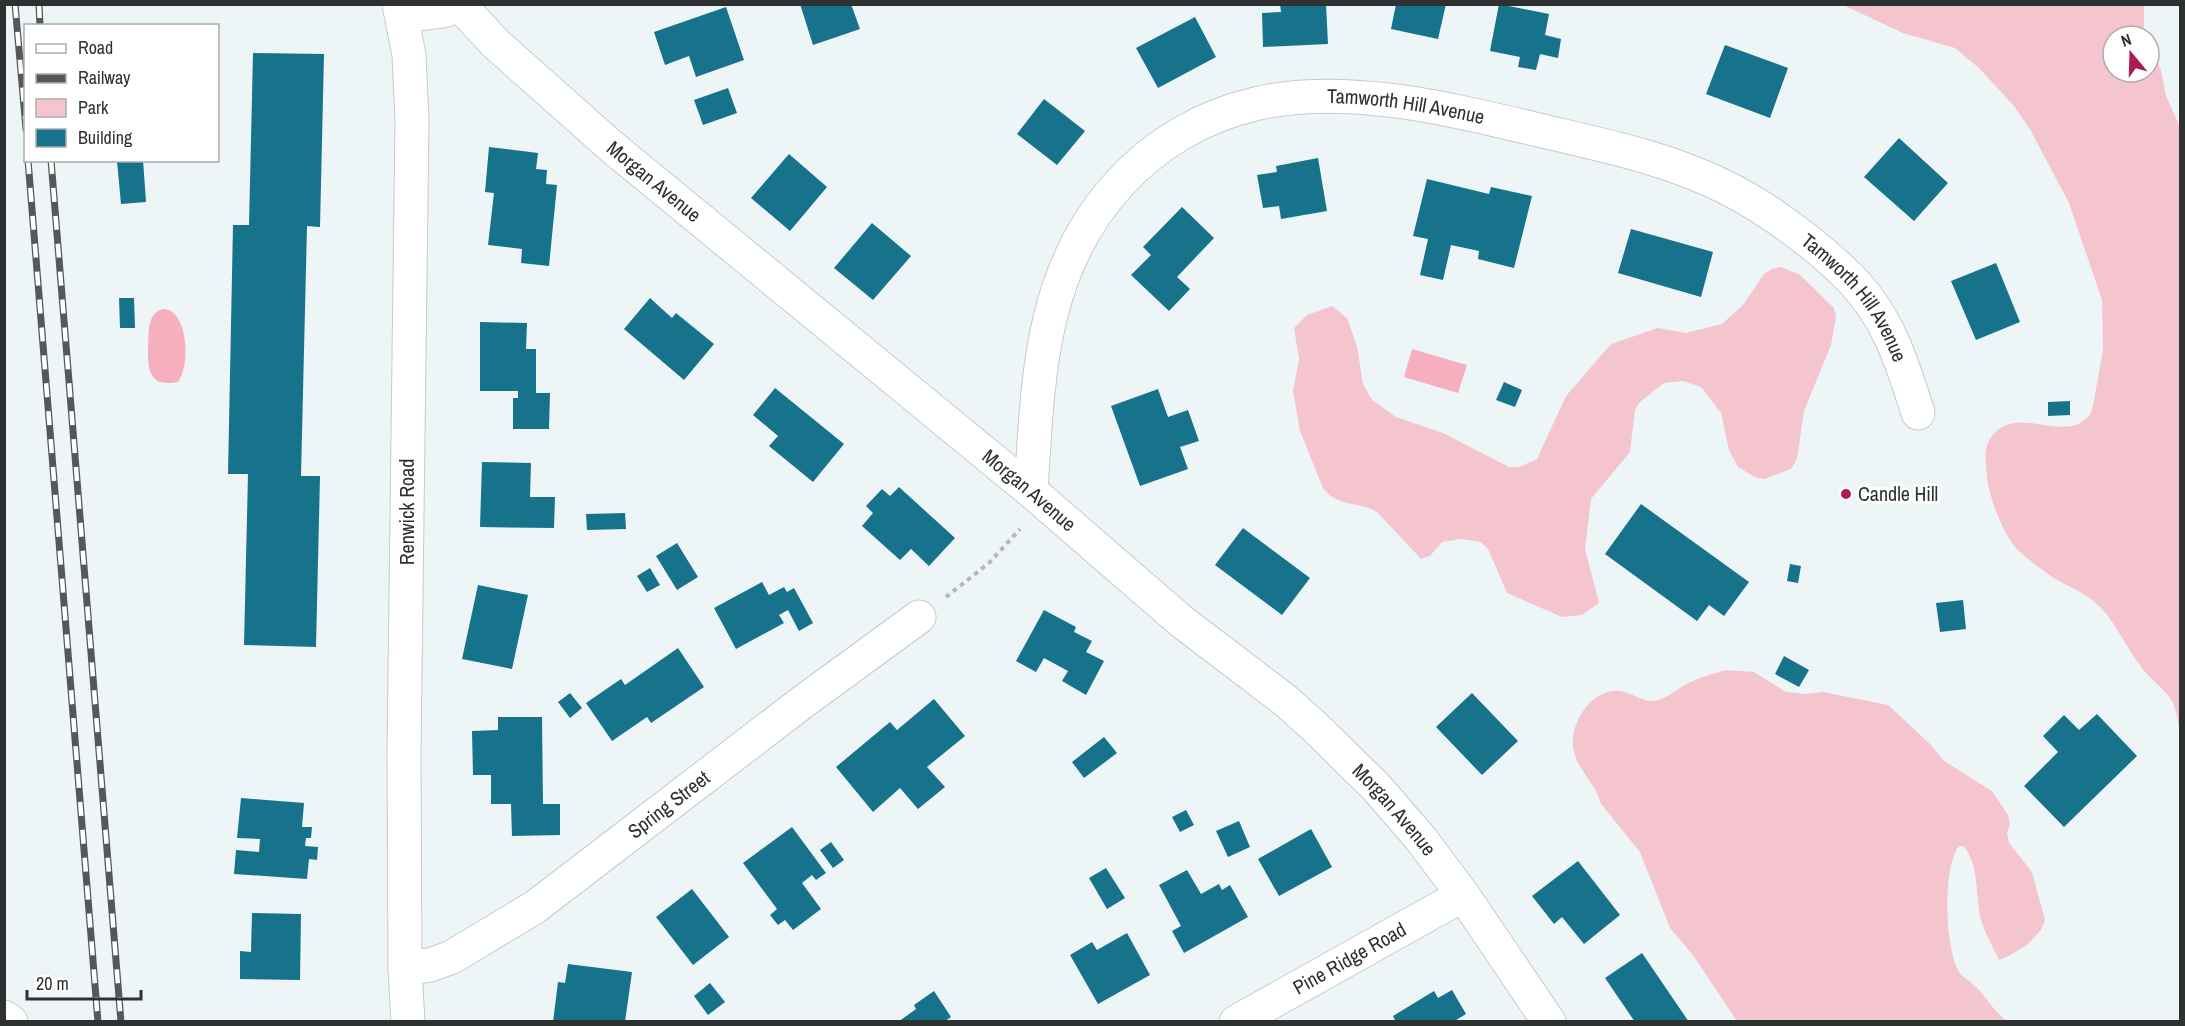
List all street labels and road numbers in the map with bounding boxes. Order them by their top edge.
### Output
street label: Tamworth Hill Avenue [1327,82,1487,130]
street label: Morgan Avenue [601,134,707,228]
street label: Tamworth Hill Avenue [1796,227,1914,365]
street label: Morgan Avenue [977,443,1082,537]
street label: Renwick Road [393,459,420,565]
street label: Morgan Avenue [1347,757,1443,861]
street label: Spring Street [622,764,715,844]
street label: Pine Ridge Road [1288,916,1411,1001]

